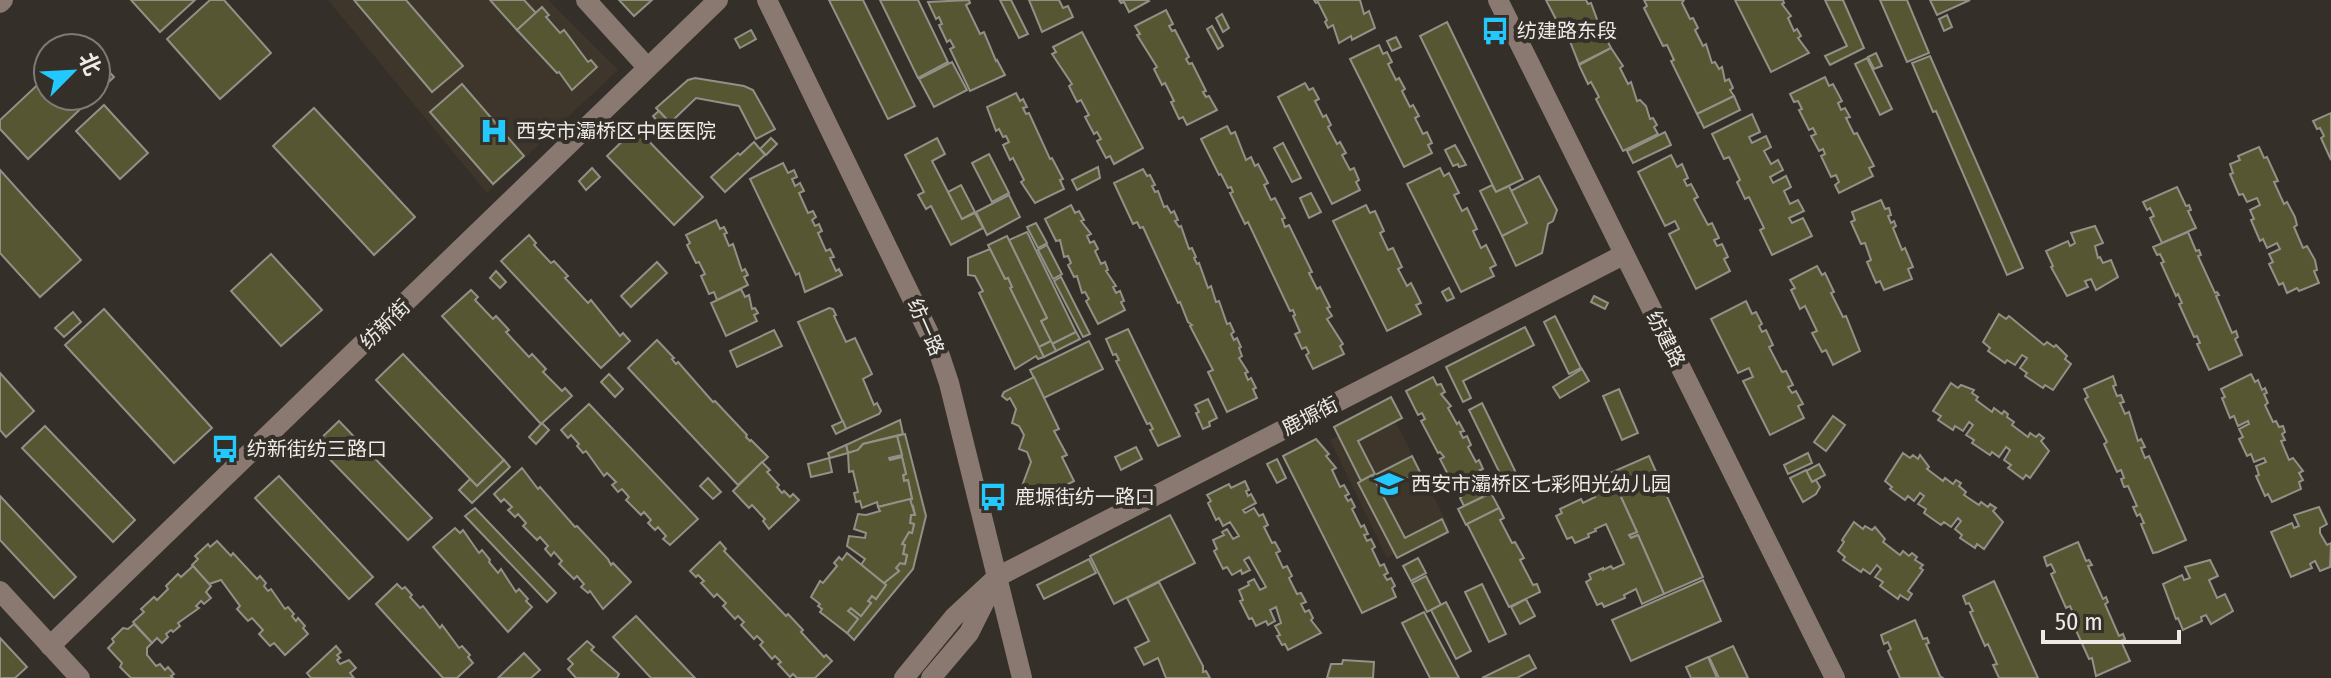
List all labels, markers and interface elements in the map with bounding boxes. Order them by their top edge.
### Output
bus stop icon: 纺建路东段 [1480,16,1510,46]
place label: 纺建路东段 [1517,19,1617,43]
north arrow [32,32,112,112]
text: 北 [73,49,107,80]
hospital icon: 西安市灞桥区中医医院 [479,116,509,146]
place label: 西安市灞桥区中医医院 [516,119,716,143]
street label: 纺新街 [355,295,415,353]
street label: 纺一路 [903,295,949,359]
street label: 纺建路 [1642,307,1690,371]
street label: 鹿塬街 [1278,392,1342,440]
bus stop icon: 纺新街纺三路口 [210,434,240,464]
place label: 纺新街纺三路口 [247,437,387,461]
school or university icon: 西安市灞桥区七彩阳光幼儿园 [1374,469,1404,499]
place label: 西安市灞桥区七彩阳光幼儿园 [1411,472,1671,496]
bus stop icon: 鹿塬街纺一路口 [978,482,1008,512]
place label: 鹿塬街纺一路口 [1015,485,1155,509]
scale bar [2043,594,2179,644]
text: 50 m [2055,608,2103,636]

